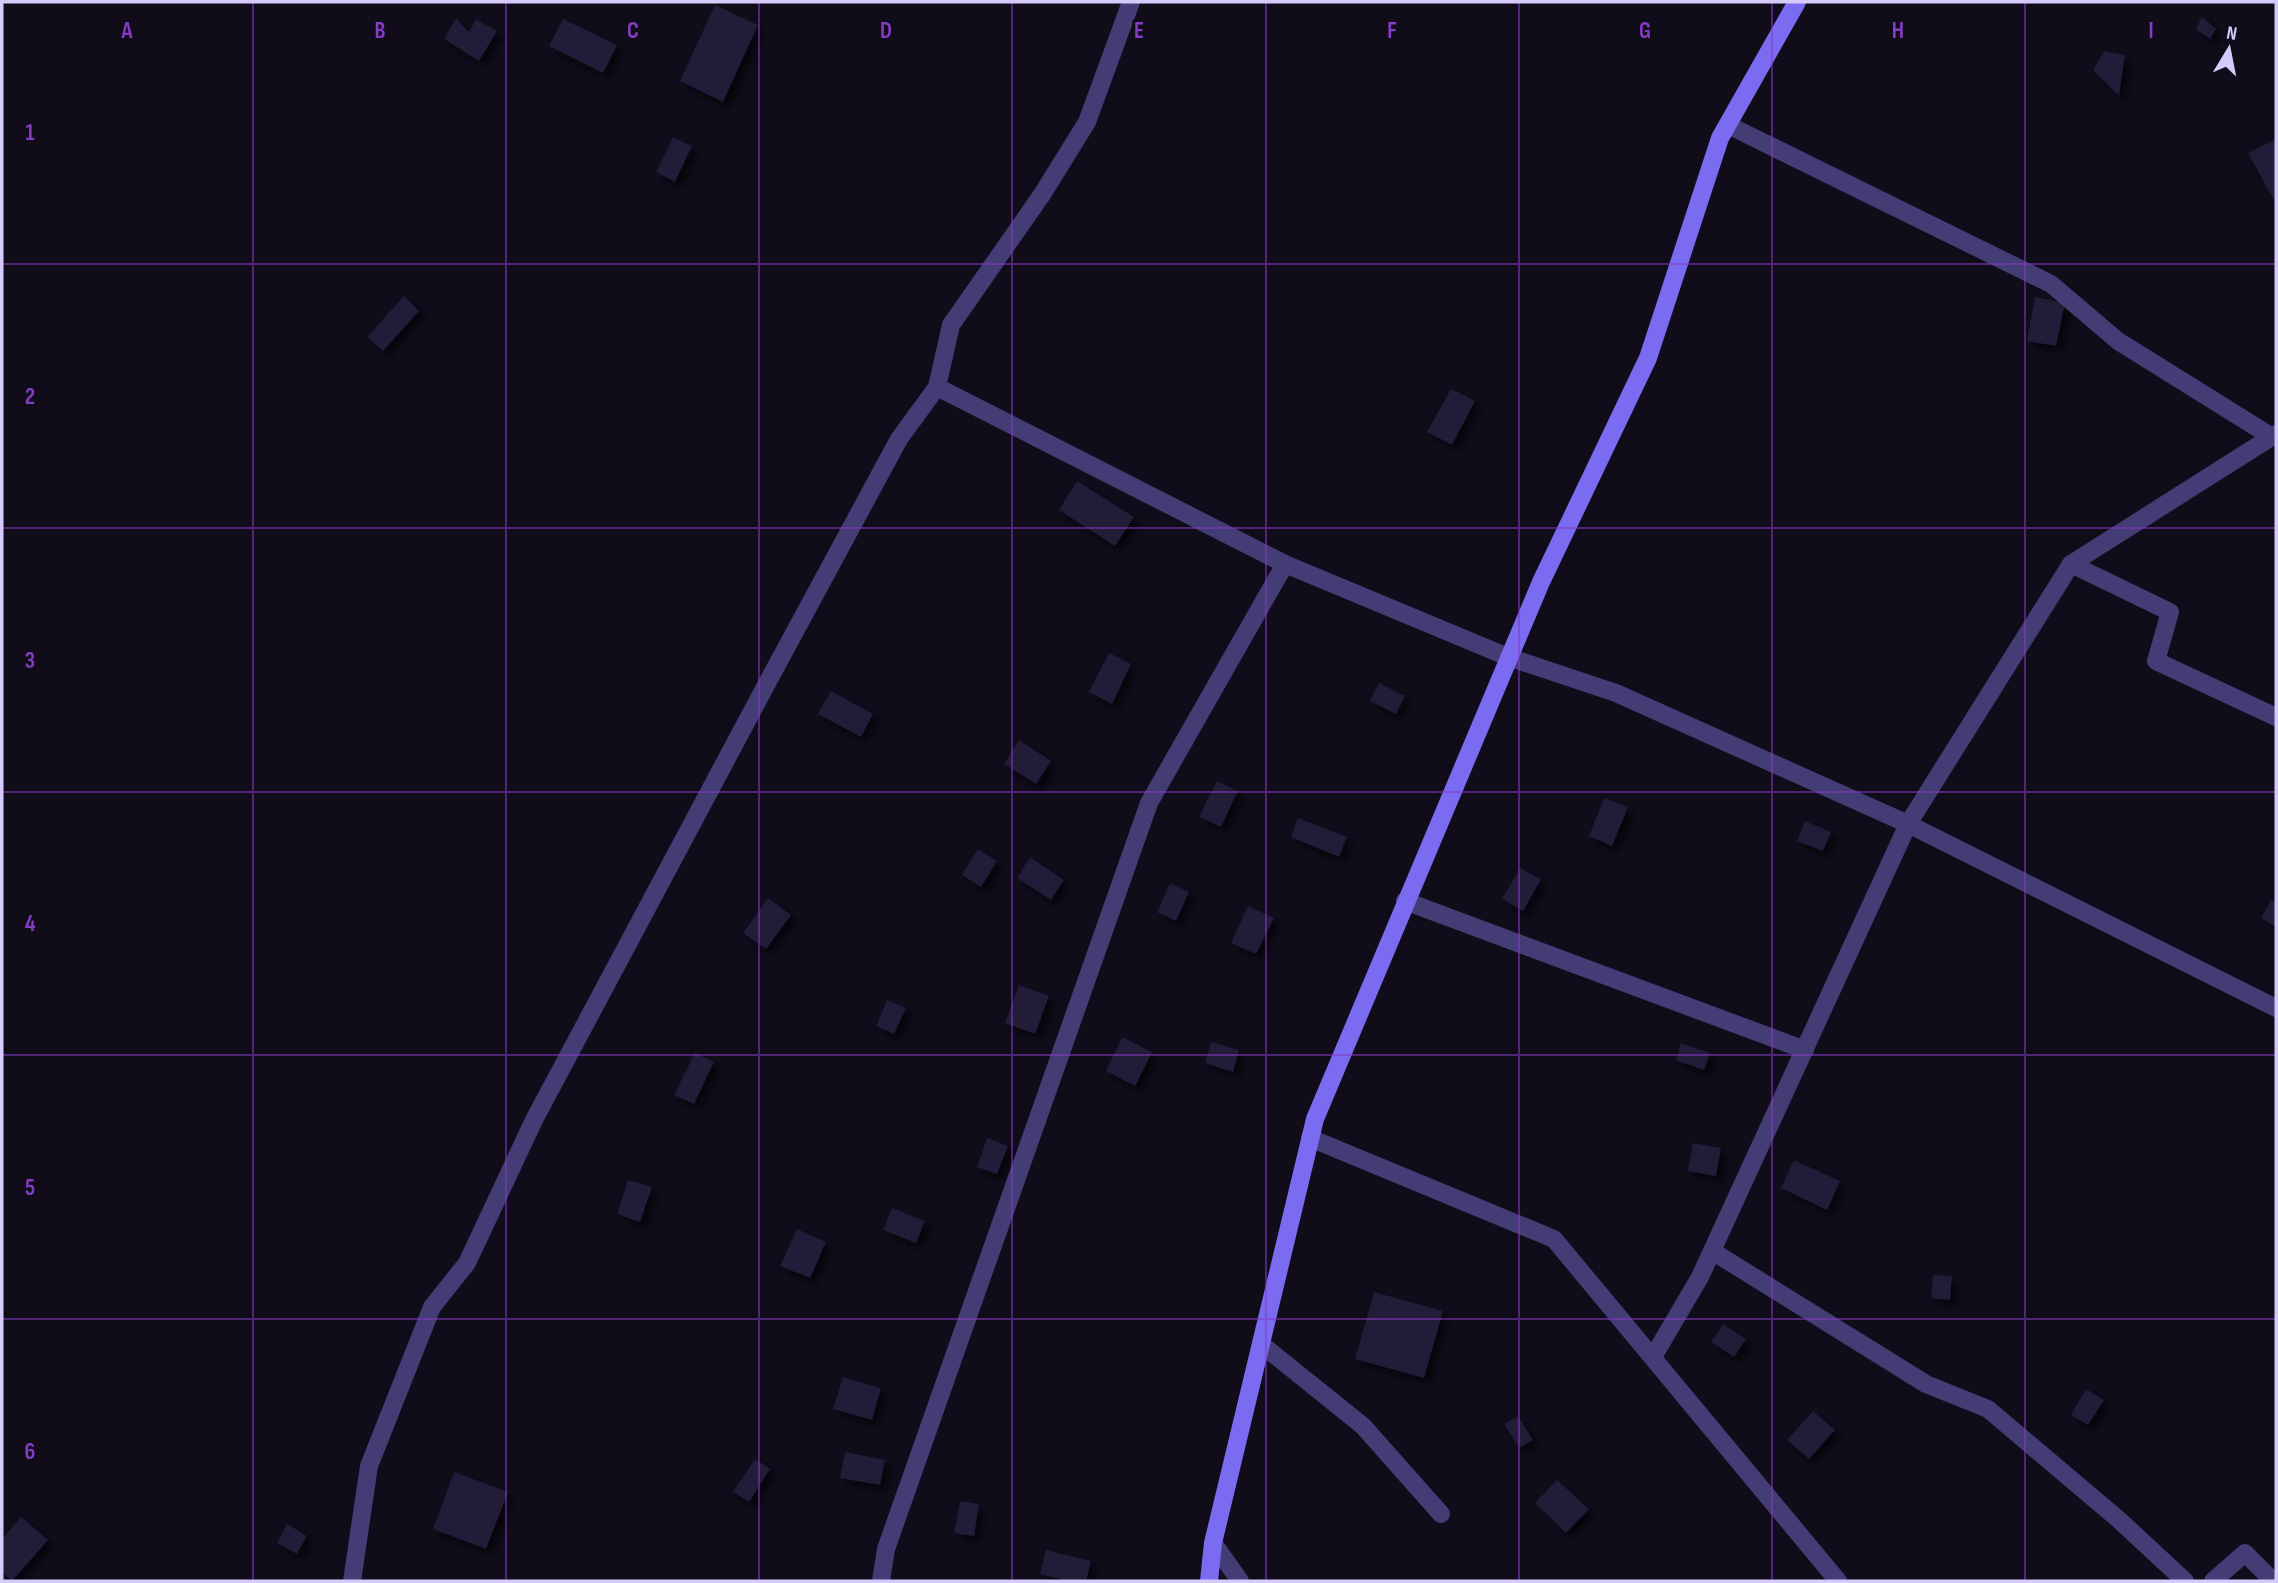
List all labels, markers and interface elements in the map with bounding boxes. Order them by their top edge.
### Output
north arrow [2194,14,2264,84]
text: A [121,17,134,45]
text: B [375,17,386,45]
text: C [627,17,639,45]
text: D [880,17,892,45]
text: E [1134,17,1144,45]
text: F [1387,17,1397,45]
text: G [1639,17,1651,45]
text: H [1892,17,1904,45]
text: I [2148,17,2154,45]
text: N [2225,22,2239,46]
text: 1 [25,119,35,147]
text: 2 [25,383,35,411]
text: 3 [25,647,35,675]
text: 4 [25,910,36,938]
text: 5 [25,1174,35,1202]
text: 6 [25,1438,35,1466]

